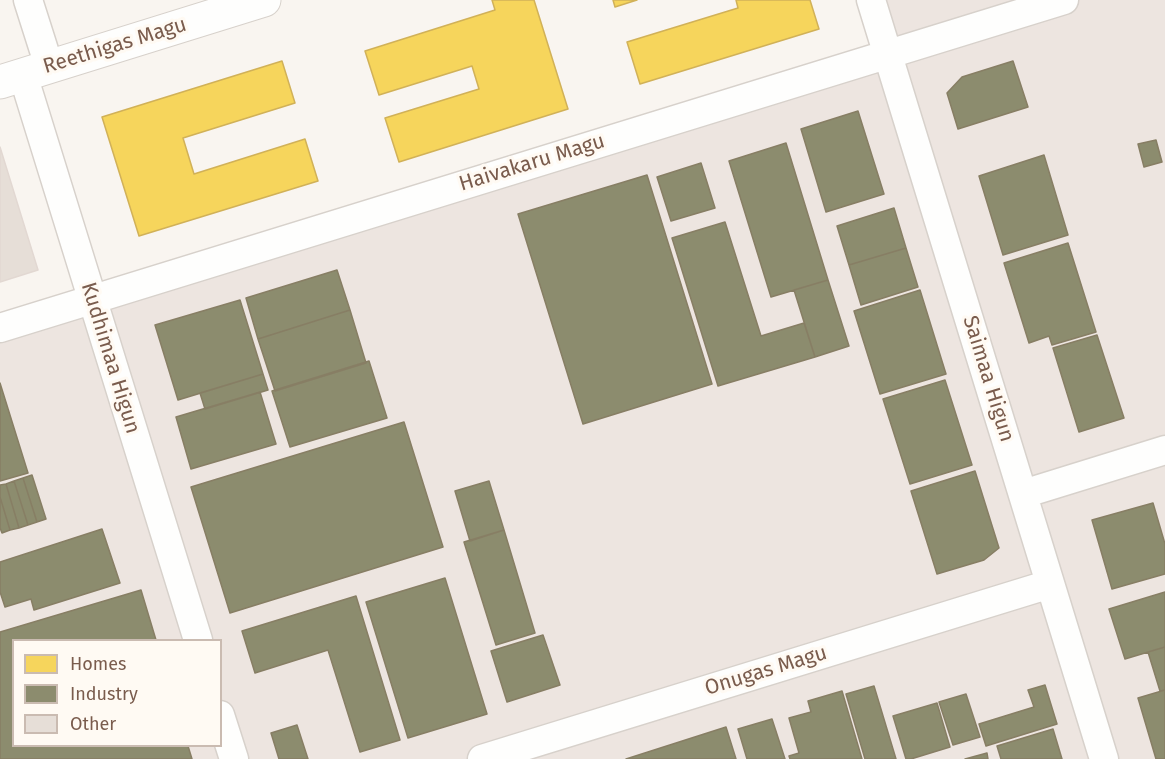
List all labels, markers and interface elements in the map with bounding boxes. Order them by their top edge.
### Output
street label: Reethigas Magu [40,12,190,80]
street label: Haivakaru Magu [456,129,608,197]
street label: Kudhimaa Higun [75,279,145,437]
street label: Saimaa Higun [957,313,1019,445]
legend [12,639,222,747]
street label: Onugas Magu [702,640,830,702]
text: Homes [70,653,126,675]
text: Industry [70,683,138,705]
text: Other [70,713,116,735]

